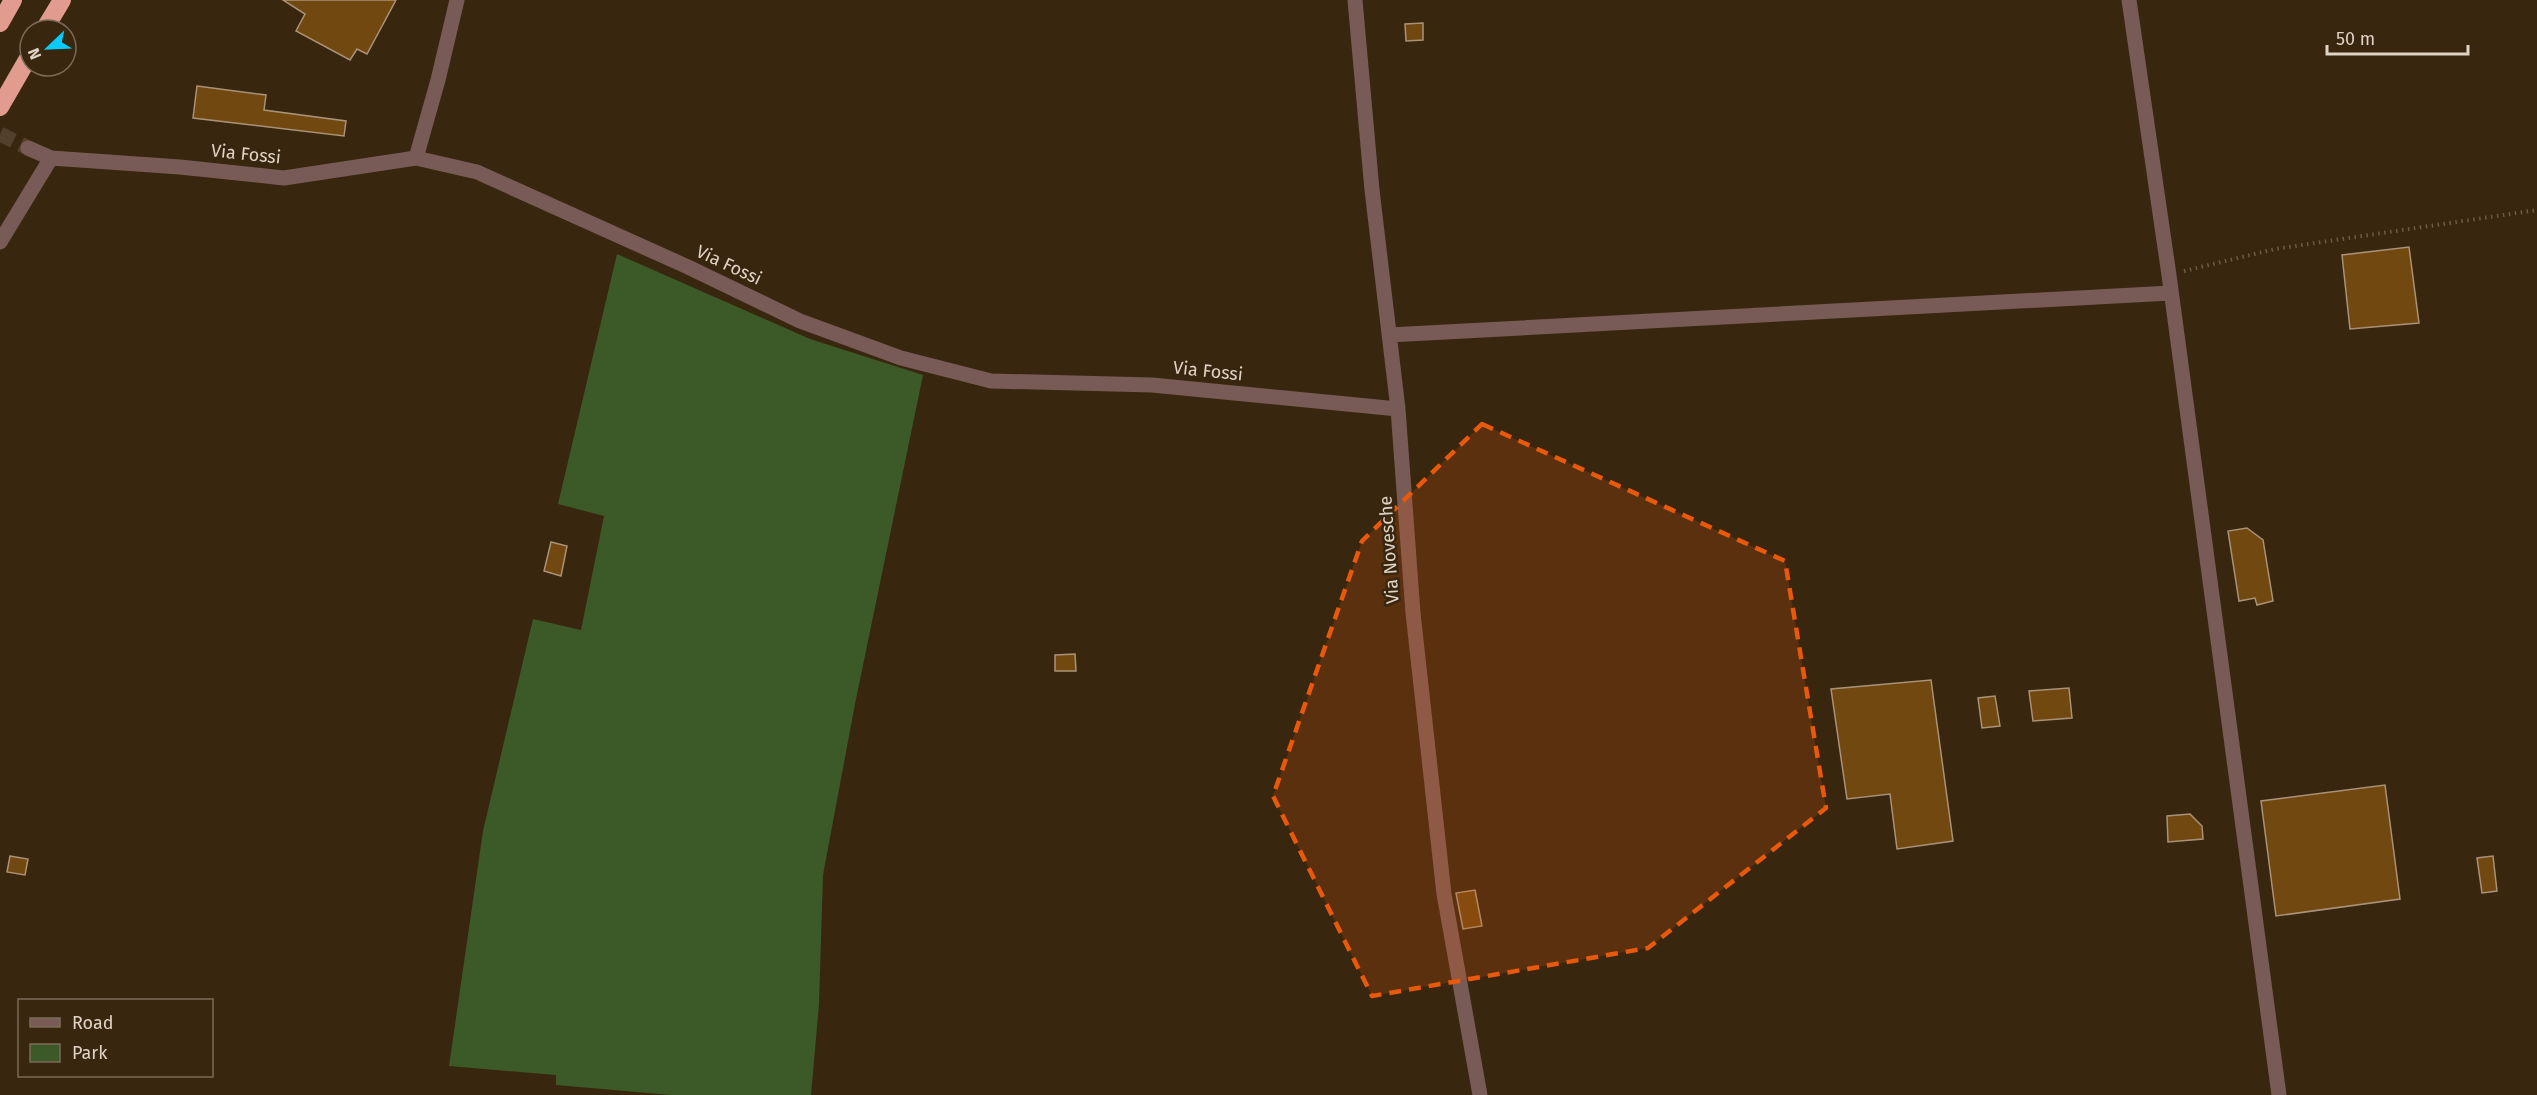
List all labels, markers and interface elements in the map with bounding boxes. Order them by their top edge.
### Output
north arrow [18,18,78,78]
scale bar [2327,18,2468,56]
text: 50 m [2336,28,2375,50]
text: N [24,45,45,62]
street label: Via Fossi [210,139,282,169]
street label: Via Fossi [693,240,765,290]
street label: Via Fossi [1172,356,1244,386]
street label: Via Novesche [1374,495,1404,605]
legend [18,999,213,1077]
text: Road [72,1012,114,1034]
text: Park [72,1042,108,1064]

